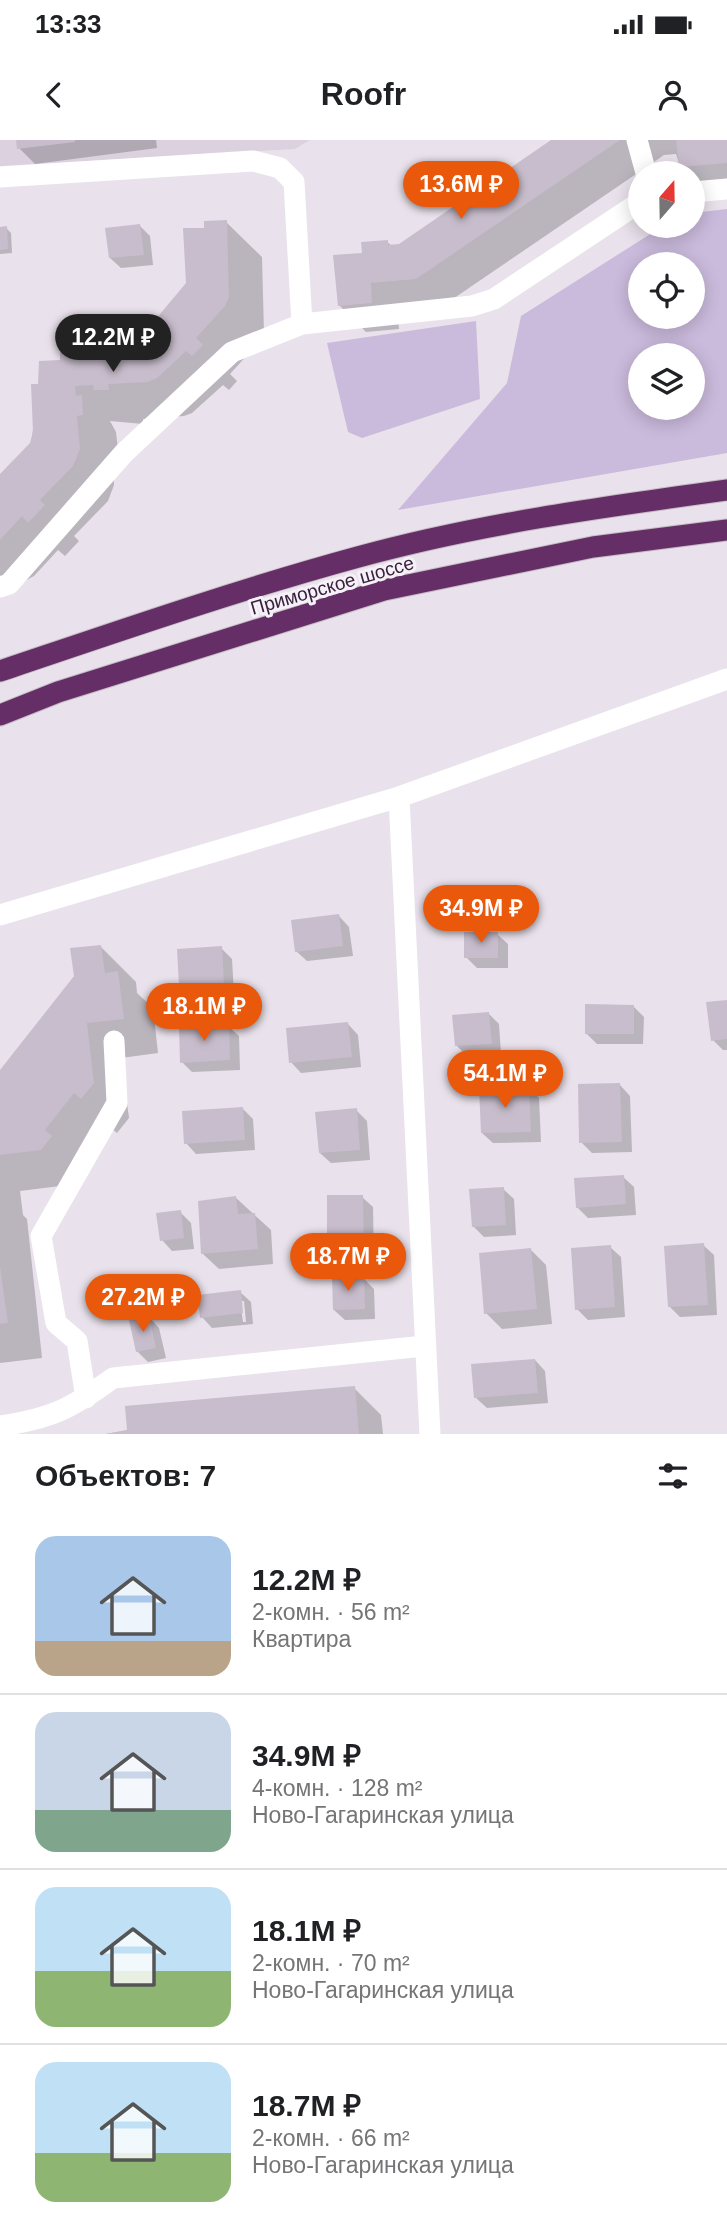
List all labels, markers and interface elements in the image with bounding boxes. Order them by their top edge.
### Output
text: 13:33 [35,9,102,39]
icon: back [35,76,73,114]
text: Roofr [321,76,406,112]
icon: person [654,76,692,114]
north arrow [628,161,705,238]
map controls [628,161,705,420]
pin: 13.6M ₽ [396,162,526,221]
text: 13.6M ₽ [419,171,503,197]
button: locate [628,252,705,329]
pin: 12.2M ₽ [48,314,178,374]
text: 12.2M ₽ [71,324,155,350]
button: layers [628,343,705,420]
street label: Приморское шоссе [248,552,416,619]
pin: 34.9M ₽ [416,886,546,945]
text: 34.9M ₽ [439,895,523,921]
pin: 18.1M ₽ [139,984,269,1043]
text: 18.1M ₽ [162,993,246,1019]
pin: 54.1M ₽ [440,1051,570,1110]
text: 54.1M ₽ [463,1060,547,1086]
pin: 18.7M ₽ [283,1234,413,1293]
text: 18.7M ₽ [306,1243,390,1269]
pin: 27.2M ₽ [78,1274,208,1334]
text: 27.2M ₽ [101,1284,185,1310]
icon: filters [654,1457,692,1495]
text: Объектов: 7 [35,1459,216,1492]
text: 12.2M ₽ [252,1563,361,1596]
icon: home [91,1564,175,1648]
text: 2-комн. · 56 m² [252,1599,410,1625]
text: Квартира [252,1626,351,1652]
text: 34.9M ₽ [252,1739,361,1772]
icon: home [91,1740,175,1824]
text: 4-комн. · 128 m² [252,1775,423,1801]
text: Ново-Гагаринская улица [252,1802,514,1828]
text: 18.1M ₽ [252,1914,361,1947]
icon: home [91,1915,175,1999]
text: 2-комн. · 70 m² [252,1950,410,1976]
text: Ново-Гагаринская улица [252,1977,514,2003]
text: 18.7M ₽ [252,2089,361,2122]
icon: home [91,2090,175,2174]
text: 2-комн. · 66 m² [252,2125,410,2151]
text: Ново-Гагаринская улица [252,2152,514,2178]

